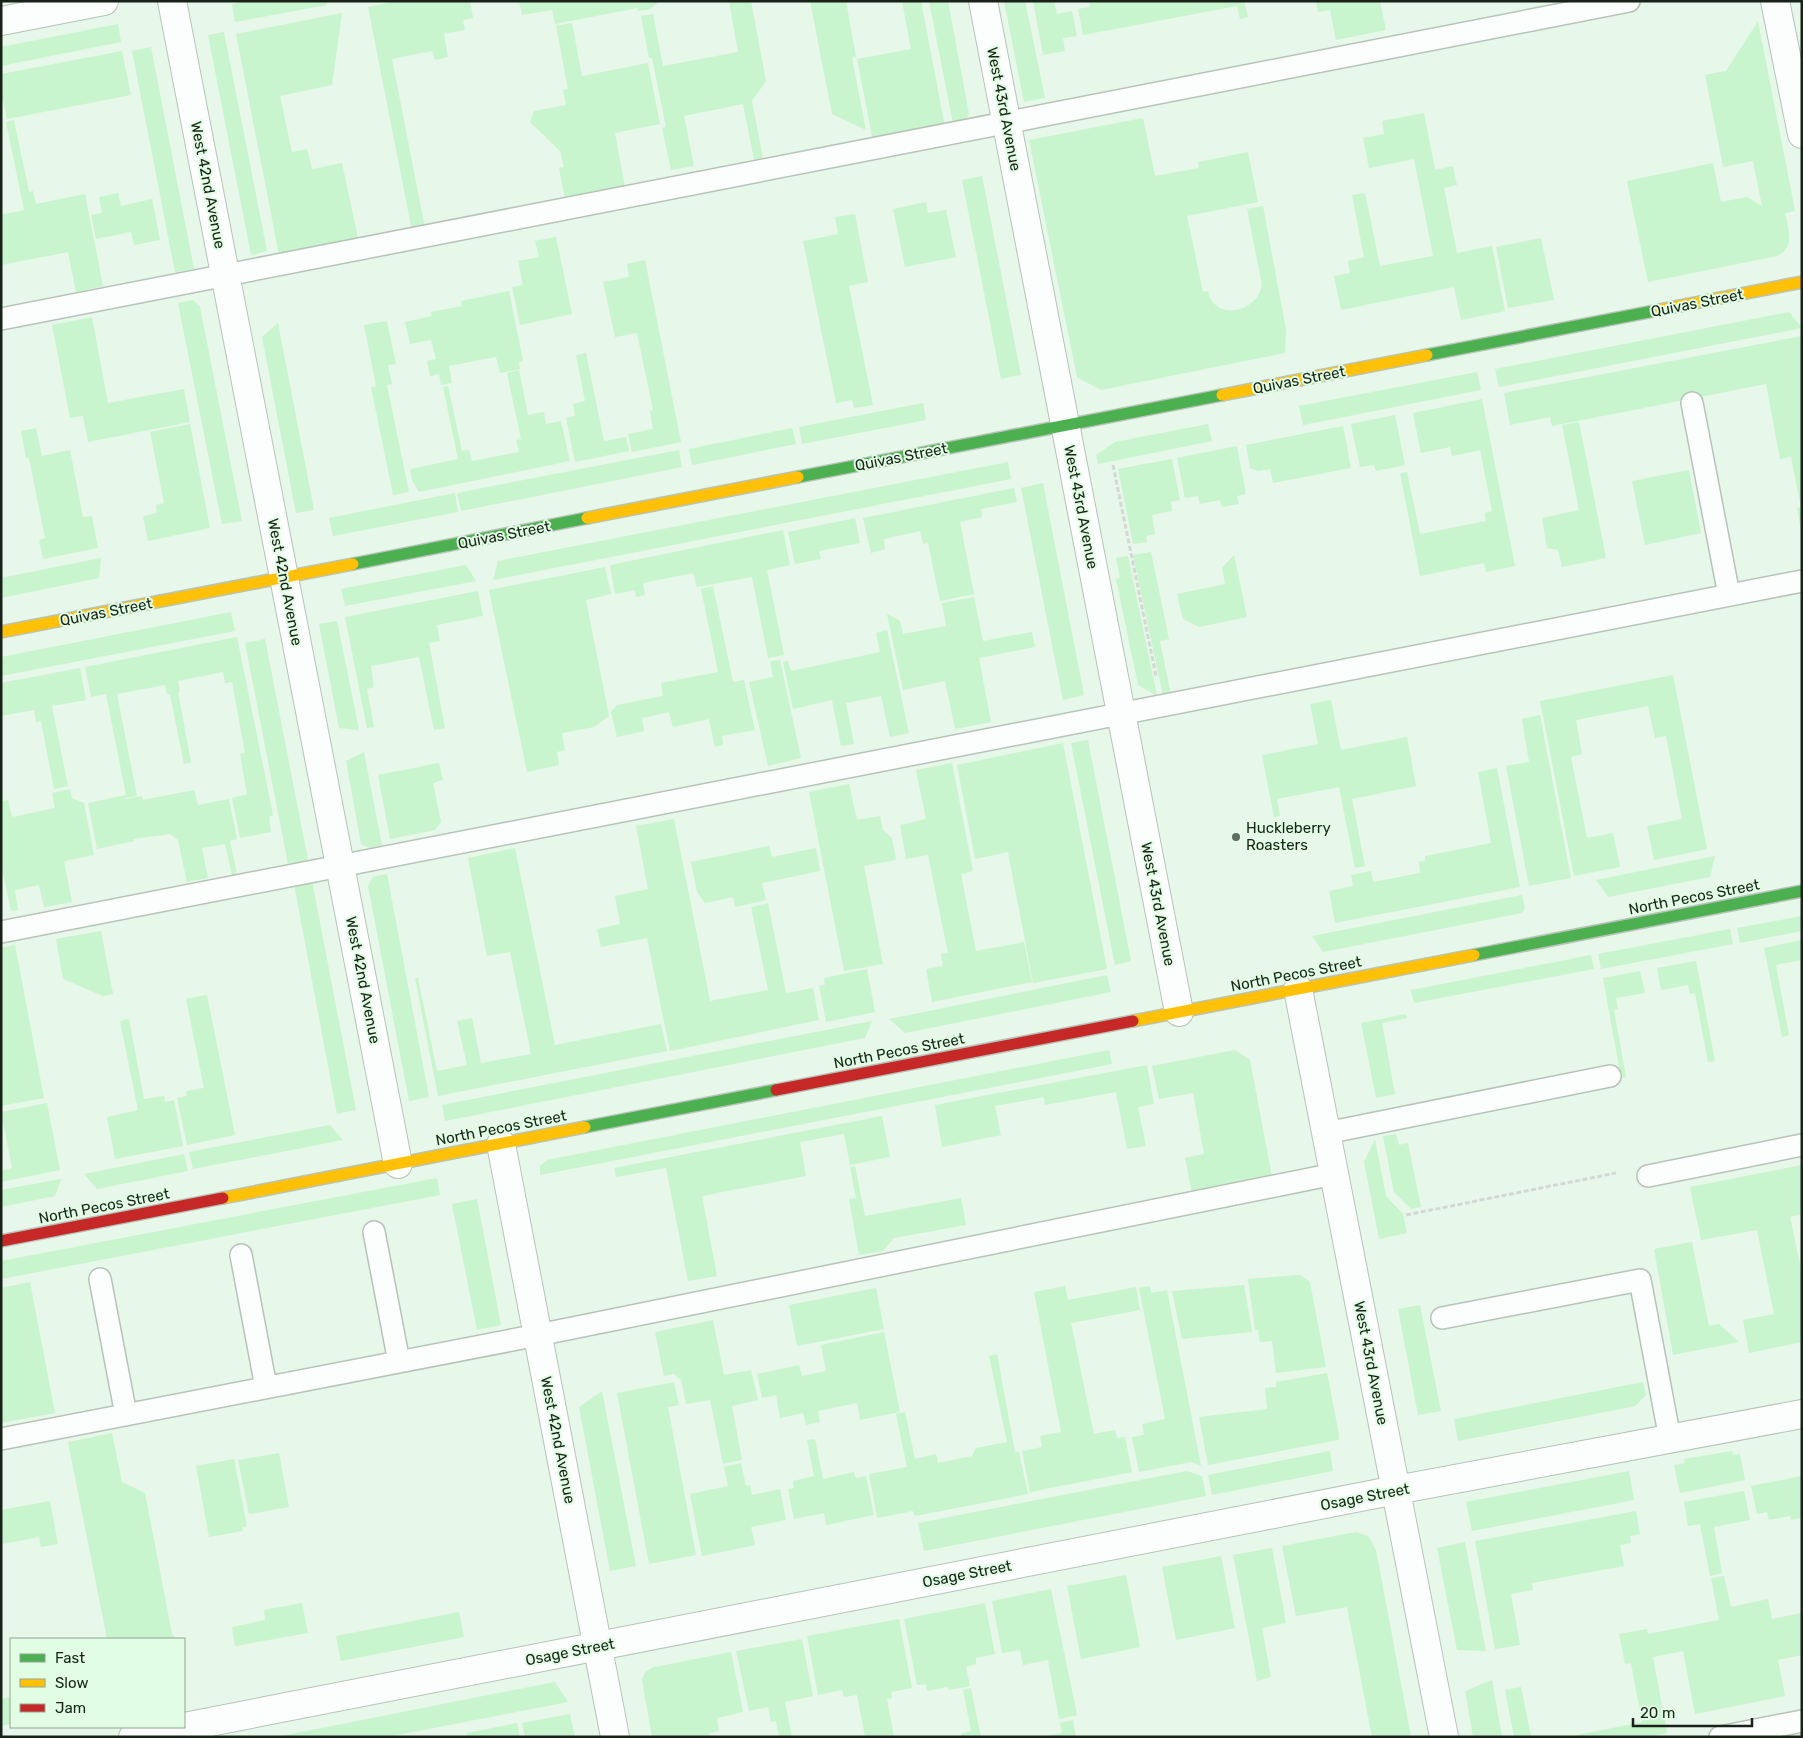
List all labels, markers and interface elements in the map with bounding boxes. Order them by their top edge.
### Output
street label: West 43rd Avenue [983,45,1025,173]
street label: West 42nd Avenue [187,120,229,250]
street label: Quivas Street [1649,285,1745,321]
street label: Quivas Street [1251,362,1347,398]
street label: Quivas Street [853,439,949,475]
street label: West 43rd Avenue [1060,443,1102,571]
street label: West 42nd Avenue [264,517,306,647]
street label: Quivas Street [456,517,552,553]
street label: Quivas Street [58,594,154,630]
place label: Huckleberry Roasters [1246,819,1331,854]
marker: Huckleberry Roasters [1230,831,1242,843]
street label: West 43rd Avenue [1137,840,1179,968]
street label: North Pecos Street [1627,875,1761,919]
street label: West 42nd Avenue [342,915,384,1045]
street label: North Pecos Street [1229,952,1363,996]
street label: North Pecos Street [832,1029,966,1073]
street label: North Pecos Street [434,1106,568,1150]
street label: North Pecos Street [37,1184,171,1228]
street label: West 43rd Avenue [1350,1299,1392,1427]
street label: West 42nd Avenue [537,1375,579,1505]
street label: Osage Street [1319,1480,1411,1514]
street label: Osage Street [921,1557,1013,1591]
street label: Osage Street [524,1635,616,1669]
legend [10,1638,185,1728]
text: Fast [55,1649,85,1667]
text: Slow [55,1674,88,1692]
scale bar [1633,1696,1752,1728]
text: Jam [55,1699,86,1717]
text: 20 m [1640,1704,1675,1722]

